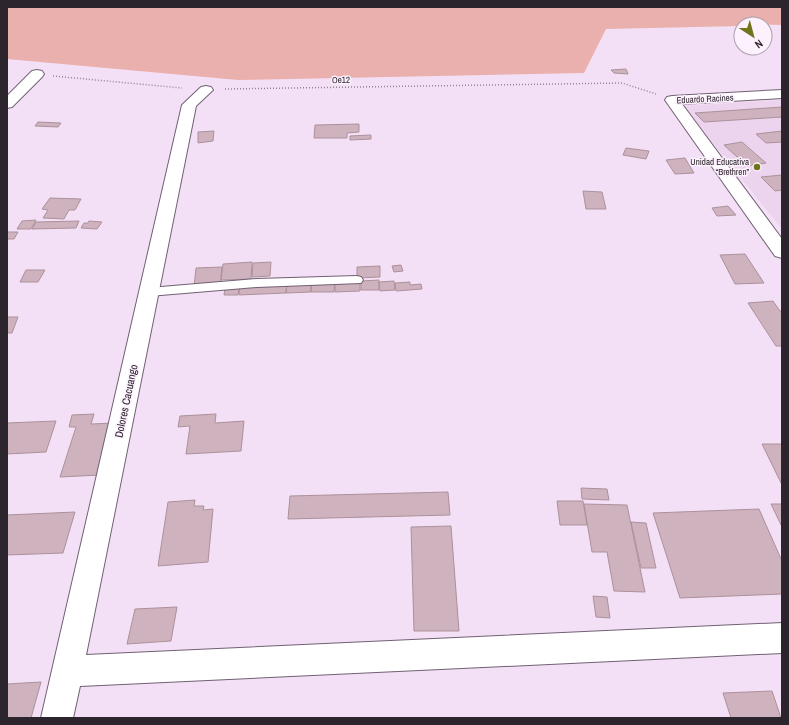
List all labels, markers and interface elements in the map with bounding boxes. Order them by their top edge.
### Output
north arrow [733,16,773,56]
text: N [752,37,766,52]
street label: Oe12 [332,74,350,86]
street label: Eduardo Racines [676,91,734,106]
place label: Unidad Educativa “Brethren” [690,156,750,178]
marker: Unidad Educativa “Brethren” [752,162,762,172]
street label: Dolores Cacuango [111,363,141,439]

